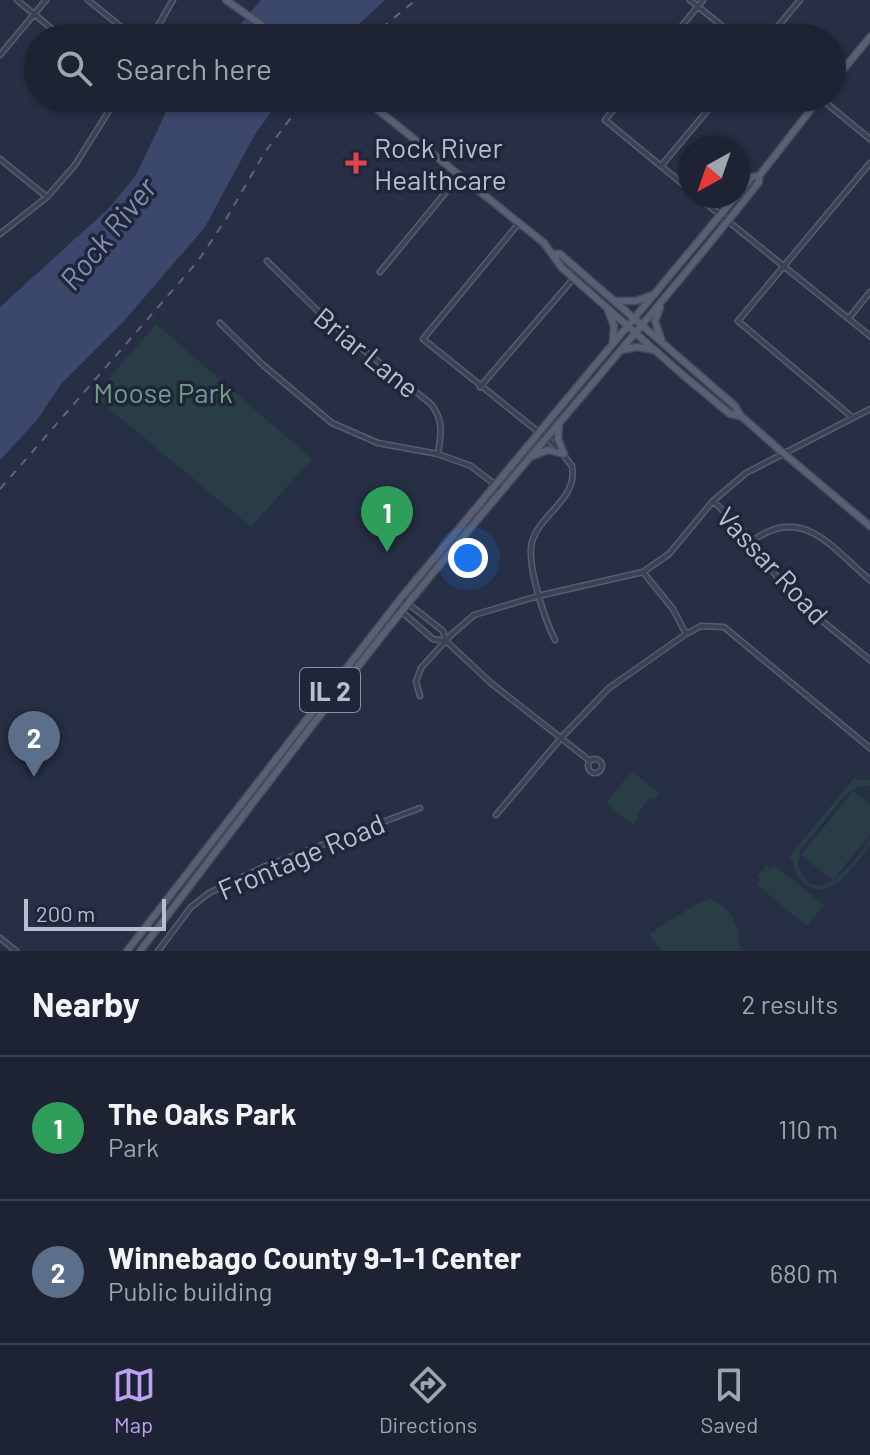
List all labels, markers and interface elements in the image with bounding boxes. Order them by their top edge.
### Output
search box [24,24,846,112]
icon: search [52,46,96,90]
text: Search here [116,50,272,86]
place label: Rock River Healthcare [374,130,507,196]
north arrow [678,136,750,208]
marker: Rock River Healthcare [345,152,367,174]
water label: Rock River [51,169,164,296]
street label: Briar Lane [308,299,426,405]
park label: Moose Park [93,375,233,409]
pin: 1 [361,486,413,552]
street label: Vassar Road [710,499,836,631]
your location [448,538,488,578]
road number: IL 2 [300,668,360,712]
pin: 2 [8,711,60,777]
street label: Frontage Road [212,806,390,906]
scale bar [24,895,166,931]
text: 200 m [36,900,95,926]
text: Nearby [32,983,140,1024]
text: 2 results [742,988,838,1019]
text: The Oaks Park [108,1095,296,1131]
text: 1 [53,1113,63,1144]
text: 110 m [778,1113,838,1144]
text: Park [108,1131,159,1162]
text: Winnebago County 9-1-1 Center [108,1239,521,1275]
text: 2 [51,1257,65,1288]
text: 680 m [770,1257,838,1288]
text: Public building [108,1275,272,1306]
tab: Map [112,1363,156,1437]
tab: Directions [379,1363,477,1437]
tab: Saved [701,1363,758,1437]

